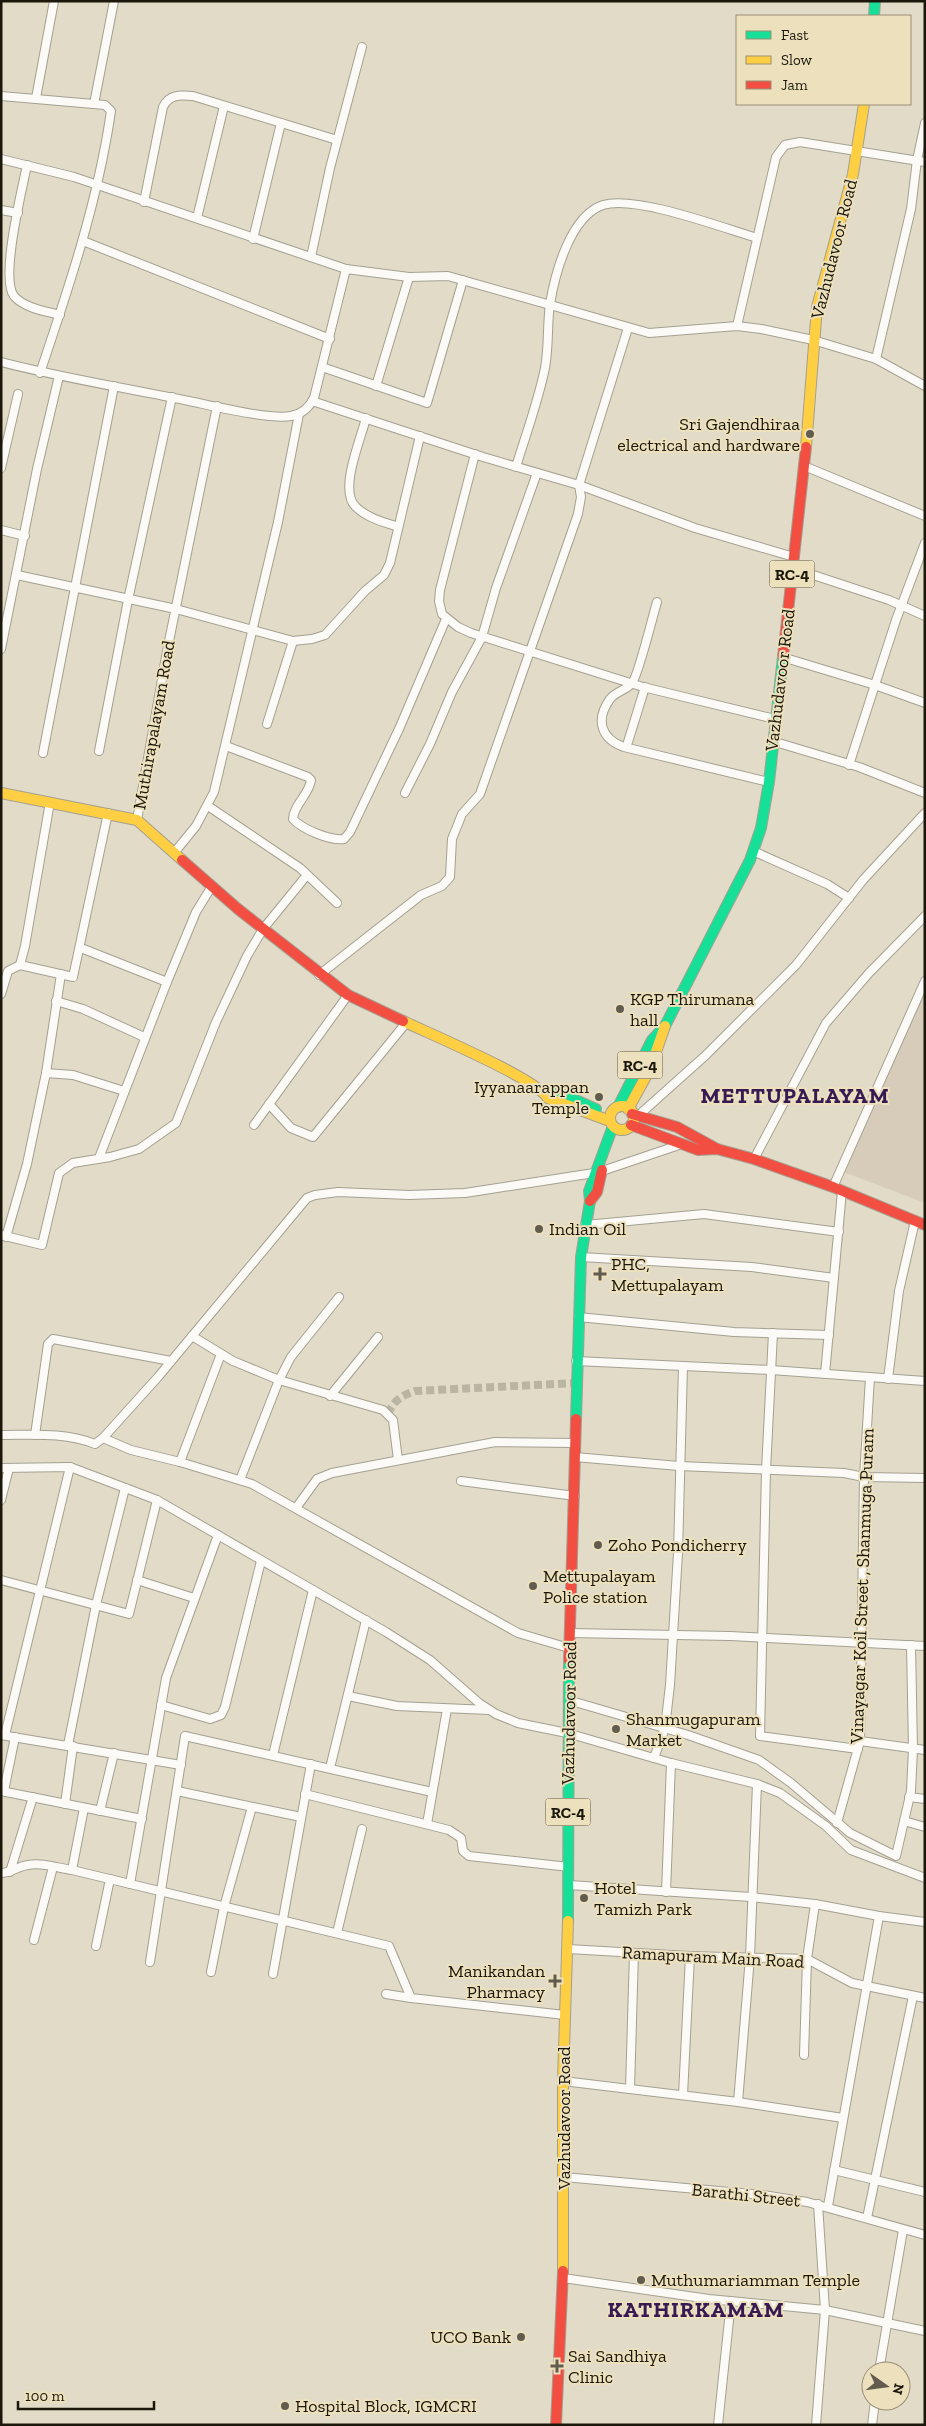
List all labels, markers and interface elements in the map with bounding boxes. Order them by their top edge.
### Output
legend [736,15,911,105]
text: Fast [781,26,809,44]
text: Slow [781,51,813,69]
text: Jam [781,76,808,94]
street label: Vazhudavoor Road [806,177,862,322]
place label: Sri Gajendhiraa electrical and hardware [617,413,800,456]
marker: Sri Gajendhiraa electrical and hardware [804,428,816,440]
road number: RC-4 [770,560,814,588]
street label: Vazhudavoor Road [760,607,800,753]
street label: Muthirapalayam Road [128,638,180,811]
place label: KGP Thirumana hall [630,988,755,1031]
marker: KGP Thirumana hall [614,1003,626,1015]
road number: RC-4 [618,1052,662,1078]
place label: Iyyanaarappan Temple [474,1076,590,1119]
district label: METTUPALAYAM [700,1082,890,1109]
marker: Iyyanaarappan Temple [593,1091,605,1103]
place label: Indian Oil [549,1218,626,1240]
marker: Indian Oil [533,1223,545,1235]
place label: PHC, Mettupalayam [611,1253,724,1296]
marker: PHC, Mettupalayam [593,1267,607,1281]
street label: Vinayagar Koil Street , Shanmuga Puram [845,1427,879,1745]
place label: Zoho Pondicherry [608,1534,747,1556]
marker: Zoho Pondicherry [592,1539,604,1551]
place label: Mettupalayam Police station [543,1565,656,1608]
marker: Mettupalayam Police station [527,1580,539,1592]
street label: Vazhudavoor Road [557,1641,581,1786]
place label: Shanmugapuram Market [626,1708,761,1751]
marker: Shanmugapuram Market [610,1723,622,1735]
road number: RC-4 [546,1798,590,1825]
place label: Hotel Tamizh Park [594,1877,693,1920]
marker: Hotel Tamizh Park [578,1892,590,1904]
street label: Ramapuram Main Road [621,1941,805,1973]
place label: Manikandan Pharmacy [448,1960,546,2003]
marker: Manikandan Pharmacy [549,1975,561,1987]
street label: Vazhudavoor Road [553,2046,575,2191]
street label: Barathi Street [691,2178,802,2212]
place label: Muthumariamman Temple [651,2269,860,2291]
marker: Muthumariamman Temple [635,2274,647,2286]
district label: KATHIRKAMAM [607,2296,785,2323]
place label: UCO Bank [430,2326,512,2348]
marker: UCO Bank [515,2331,527,2343]
place label: Sai Sandhiya Clinic [568,2345,667,2388]
marker: Sai Sandhiya Clinic [550,2359,564,2373]
north arrow [861,2361,911,2411]
scale bar [18,2378,154,2410]
text: N [889,2382,908,2397]
text: 100 m [25,2387,64,2405]
place label: Hospital Block, IGMCRI [295,2395,477,2417]
marker: Hospital Block, IGMCRI [279,2400,291,2412]

